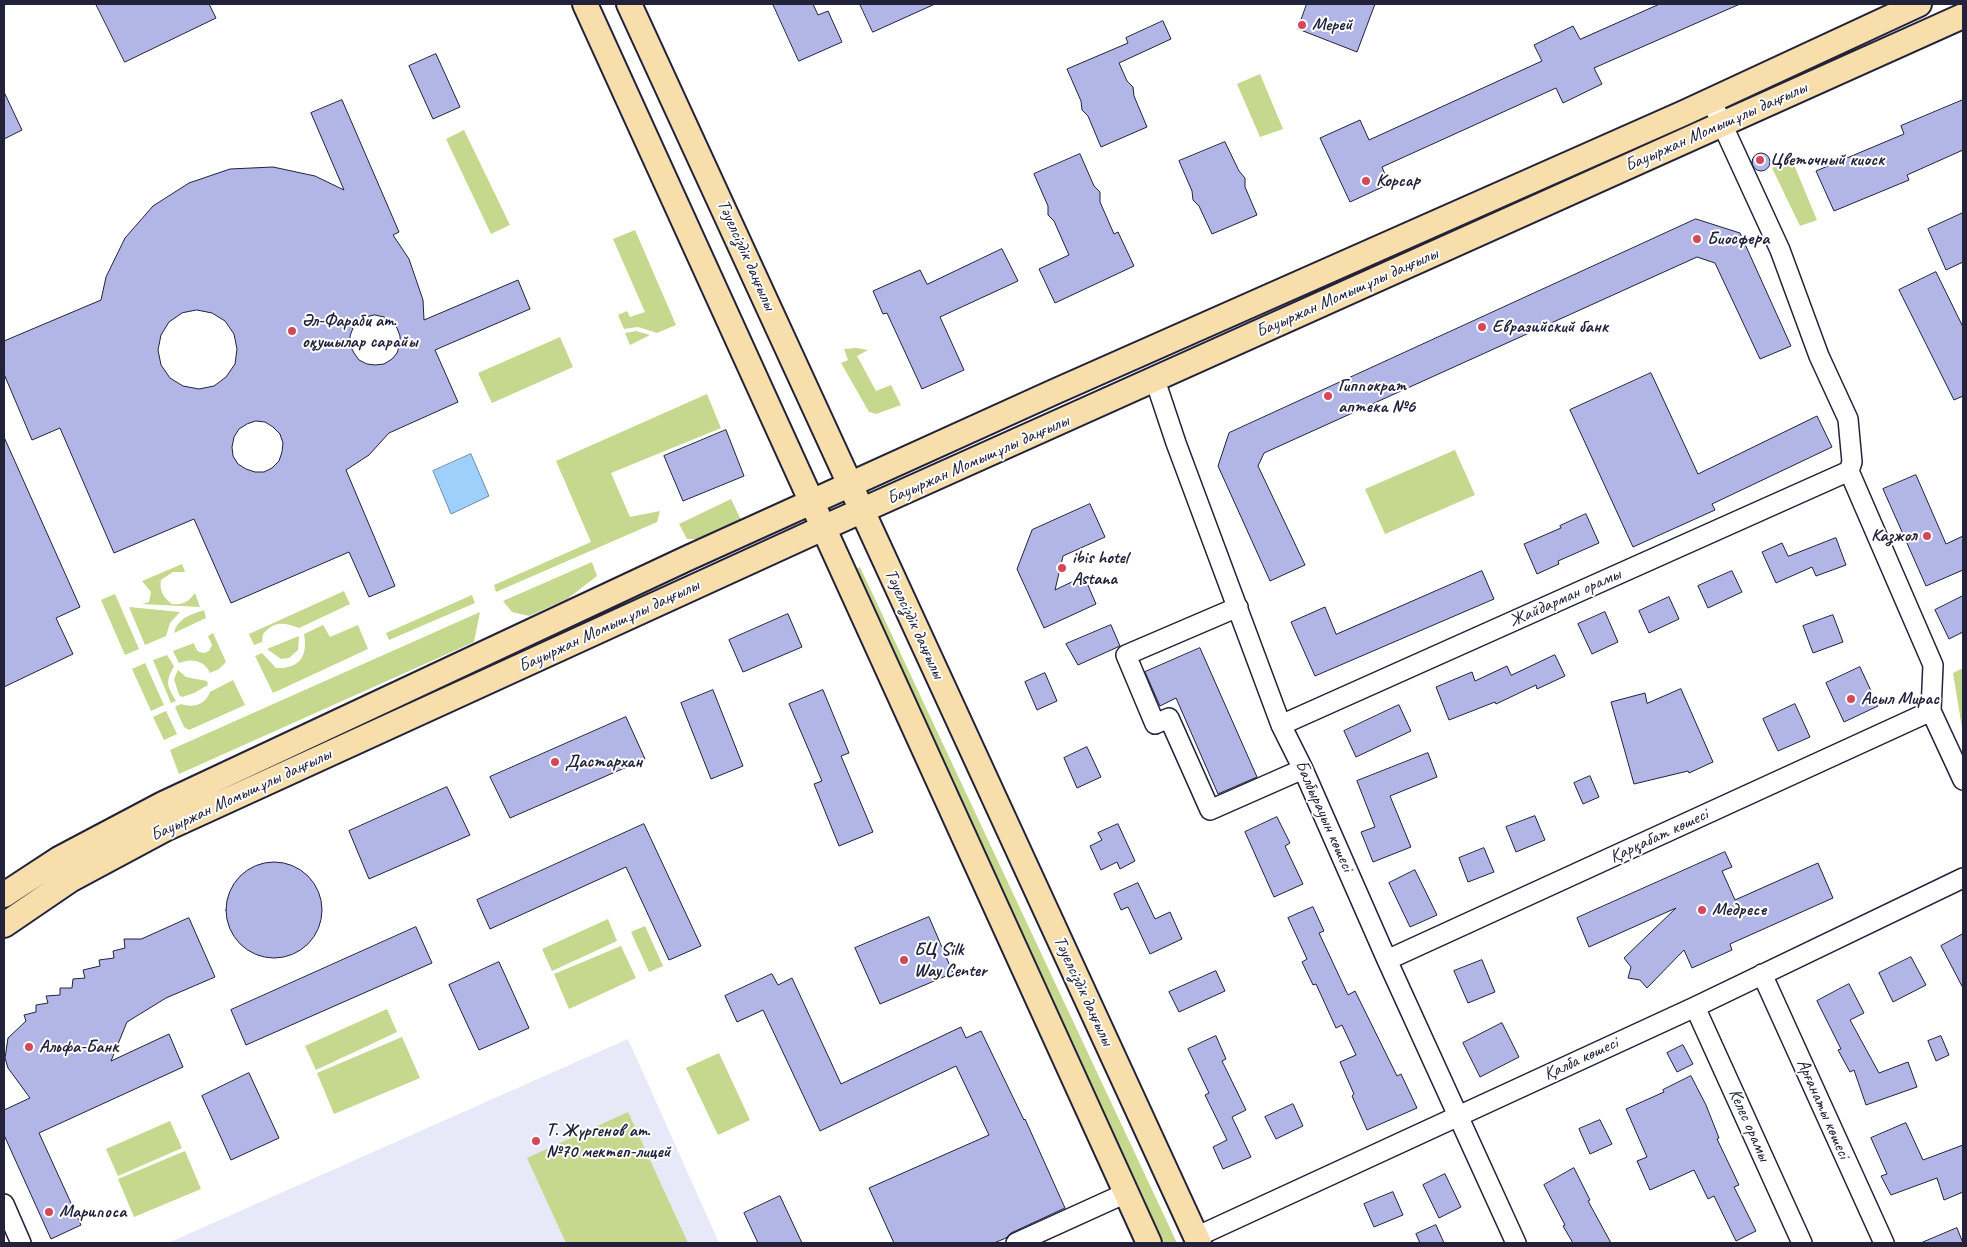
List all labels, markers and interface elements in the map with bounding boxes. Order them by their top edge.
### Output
place label: Мерей [1312,14,1352,36]
marker: Мерей [1296,19,1308,31]
street label: Бауыржан Момышұлы даңғылы [1622,77,1810,177]
place label: Цветочный киоск [1770,149,1885,171]
marker: Цветочный киоск [1754,154,1766,166]
place label: Корсар [1376,170,1420,192]
marker: Корсар [1360,175,1372,187]
street label: Тәуелсіздік даңғылы [712,196,780,314]
place label: Биосфера [1707,228,1769,250]
marker: Биосфера [1691,233,1703,245]
street label: Бауыржан Момышұлы даңғылы [1253,243,1441,343]
place label: Әл-Фараби ат. оқушылар сарайы [302,310,417,352]
place label: Евразийский банк [1492,316,1608,338]
marker: Евразийский банк [1476,321,1488,333]
marker: Әл-Фараби ат. оқушылар сарайы [286,325,298,337]
place label: Гиппократ аптека №6 [1338,375,1415,418]
marker: Гиппократ аптека №6 [1322,390,1334,402]
street label: Бауыржан Момышұлы даңғылы [884,410,1072,510]
place label: Казжол [1871,525,1917,547]
marker: Казжол [1921,530,1933,542]
place label: ibis hotel Astana [1072,547,1128,590]
marker: ibis hotel Astana [1056,562,1068,574]
street label: Жайдарман орамы [1506,564,1624,632]
street label: Тәуелсіздік даңғылы [879,566,949,682]
street label: Бауыржан Момышұлы даңғылы [515,575,703,677]
place label: Асыл Мирас [1861,688,1939,710]
marker: Асыл Мирас [1845,693,1857,705]
street label: Бауыржан Момышұлы даңғылы [147,744,335,846]
place label: Дастархан [565,751,642,773]
marker: Дастархан [549,756,561,768]
street label: Балбырауын көшесі [1290,757,1358,875]
street label: Қарқабат көшесі [1606,804,1712,868]
place label: Медресе [1712,899,1766,921]
marker: Медресе [1696,904,1708,916]
street label: Тәуелсіздік даңғылы [1048,933,1118,1049]
place label: БЦ Silk Way Center [914,939,986,982]
marker: БЦ Silk Way Center [898,954,910,966]
street label: Қалба көшесі [1540,1032,1622,1086]
place label: Альфа-Банк [39,1036,119,1058]
marker: Альфа-Банк [23,1041,35,1053]
street label: Арғанаты көшесі [1791,1056,1855,1162]
street label: Келес орамы [1723,1085,1775,1165]
place label: Т. Жүргенов ат. №70 мектеп-лицей [546,1120,670,1162]
marker: Т. Жүргенов ат. №70 мектеп-лицей [530,1135,542,1147]
place label: Марипоса [59,1201,126,1223]
marker: Марипоса [43,1206,55,1218]

